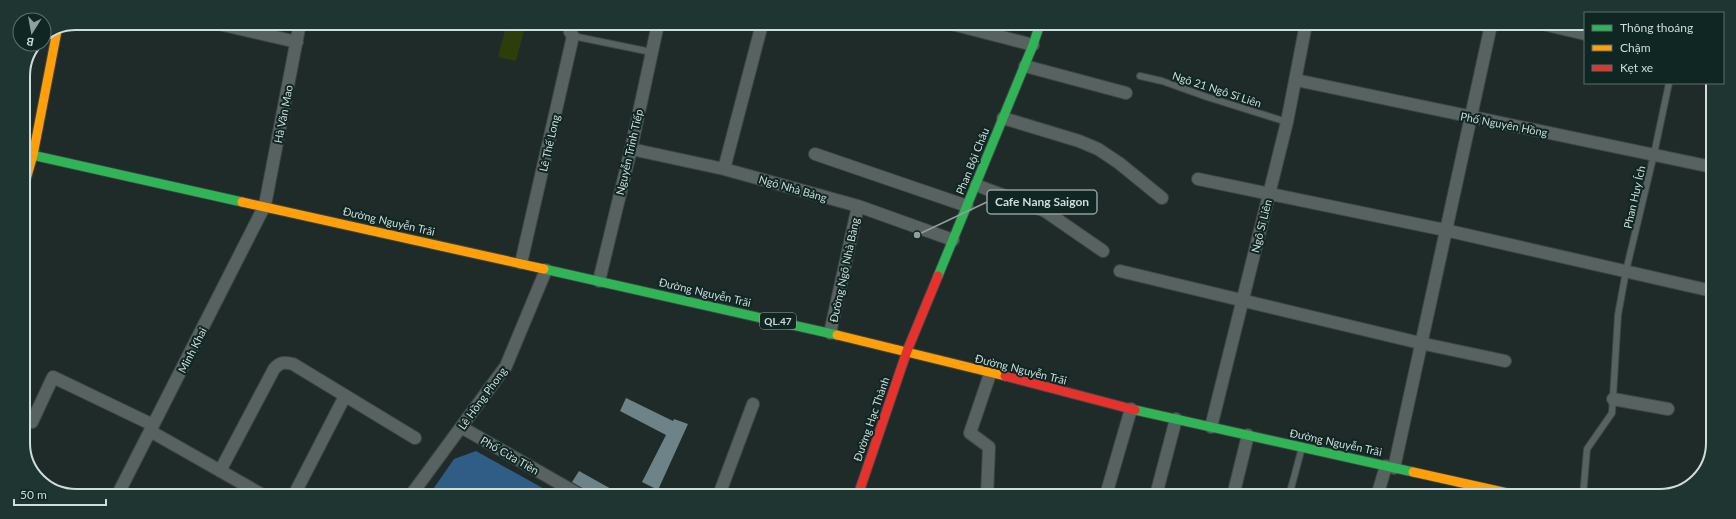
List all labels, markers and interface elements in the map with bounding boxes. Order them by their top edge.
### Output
north arrow [12,12,52,52]
legend [1584,12,1724,84]
text: Thông thoáng [1620,20,1693,35]
text: B [25,35,35,49]
text: Chậm [1620,40,1651,55]
text: Kẹt xe [1620,60,1653,75]
street label: Ngõ 21 Ngô Sĩ Liên [1171,68,1263,110]
street label: Hà Văn Mao [271,84,295,144]
street label: Nguyễn Trinh Tiếp [613,108,645,196]
street label: Phố Nguyên Hồng [1459,109,1549,139]
street label: Lê Thế Long [536,113,562,173]
street label: Phan Bội Châu [953,126,991,196]
street label: Phan Huy Ích [1620,164,1648,230]
street label: Ngõ Nhà Bảng [758,172,829,204]
callout: Cafe Nang Saigon [987,190,1097,214]
text: Cafe Nang Saigon [995,194,1089,209]
street label: Ngô Sĩ Liên [1248,198,1274,254]
street label: Đường Nguyễn Trãi [342,204,437,238]
street label: Đường Ngõ Nhà Bảng [827,216,862,324]
street label: Đường Nguyễn Trãi [658,275,753,309]
road number: QL.47 [760,313,796,329]
street label: Minh Khai [175,325,209,375]
street label: Đường Nguyễn Trãi [974,351,1069,387]
street label: Lê Hồng Phong [455,364,509,432]
street label: Đường Hạc Thành [850,375,892,463]
street label: Đường Nguyễn Trãi [1289,426,1384,458]
street label: Phố Cửa Tiền [479,433,541,477]
scale bar [14,481,106,507]
text: 50 m [20,487,47,502]

